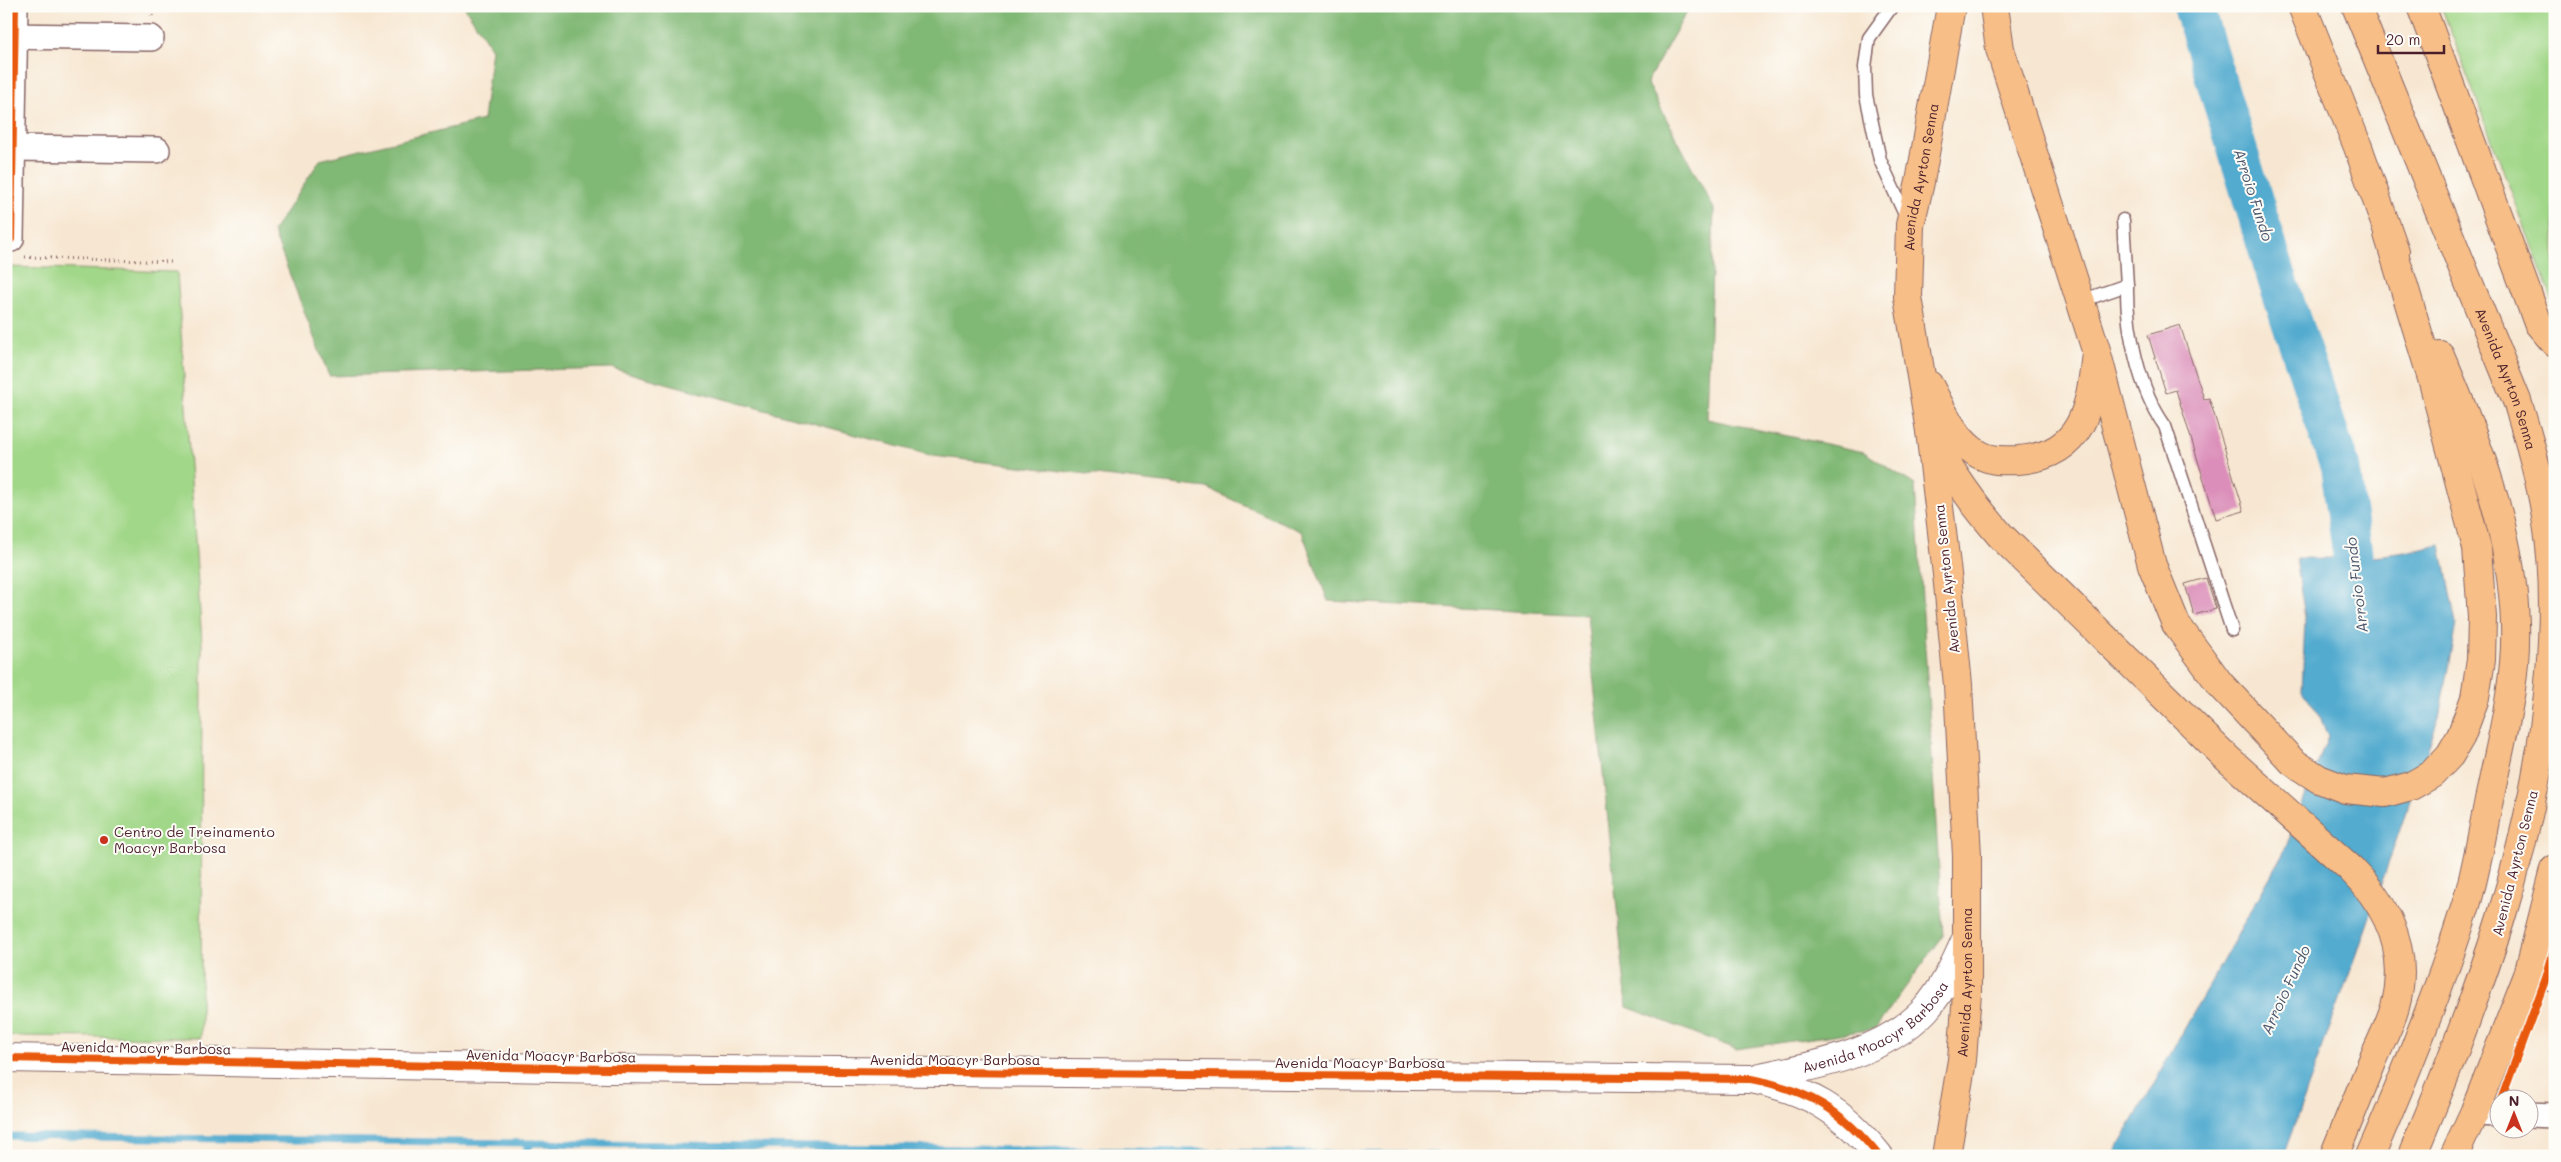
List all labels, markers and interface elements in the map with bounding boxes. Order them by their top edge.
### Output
scale bar [2378,22,2445,54]
text: 20 m [2386,29,2420,49]
street label: Avenida Ayrton Senna [1899,102,1943,251]
water label: Arroio Fundo [2230,146,2278,243]
street label: Avenida Ayrton Senna [2471,305,2541,452]
street label: Avenida Ayrton Senna [1929,503,1964,655]
water label: Arroio Fundo [2340,536,2372,634]
street label: Avenida Ayrton Senna [2487,788,2542,938]
place label: Centro de Treinamento Moacyr Barbosa [114,822,275,857]
marker: Centro de Treinamento Moacyr Barbosa [98,834,110,846]
street label: Avenida Ayrton Senna [1952,907,1976,1058]
water label: Arroio Fundo [2256,942,2314,1037]
street label: Avenida Moacyr Barbosa [1800,978,1952,1077]
street label: Avenida Moacyr Barbosa [60,1037,232,1058]
street label: Avenida Moacyr Barbosa [465,1045,637,1066]
street label: Avenida Moacyr Barbosa [870,1050,1040,1069]
street label: Avenida Moacyr Barbosa [1275,1053,1445,1072]
north arrow [2488,1090,2538,1140]
text: N [2509,1091,2519,1110]

